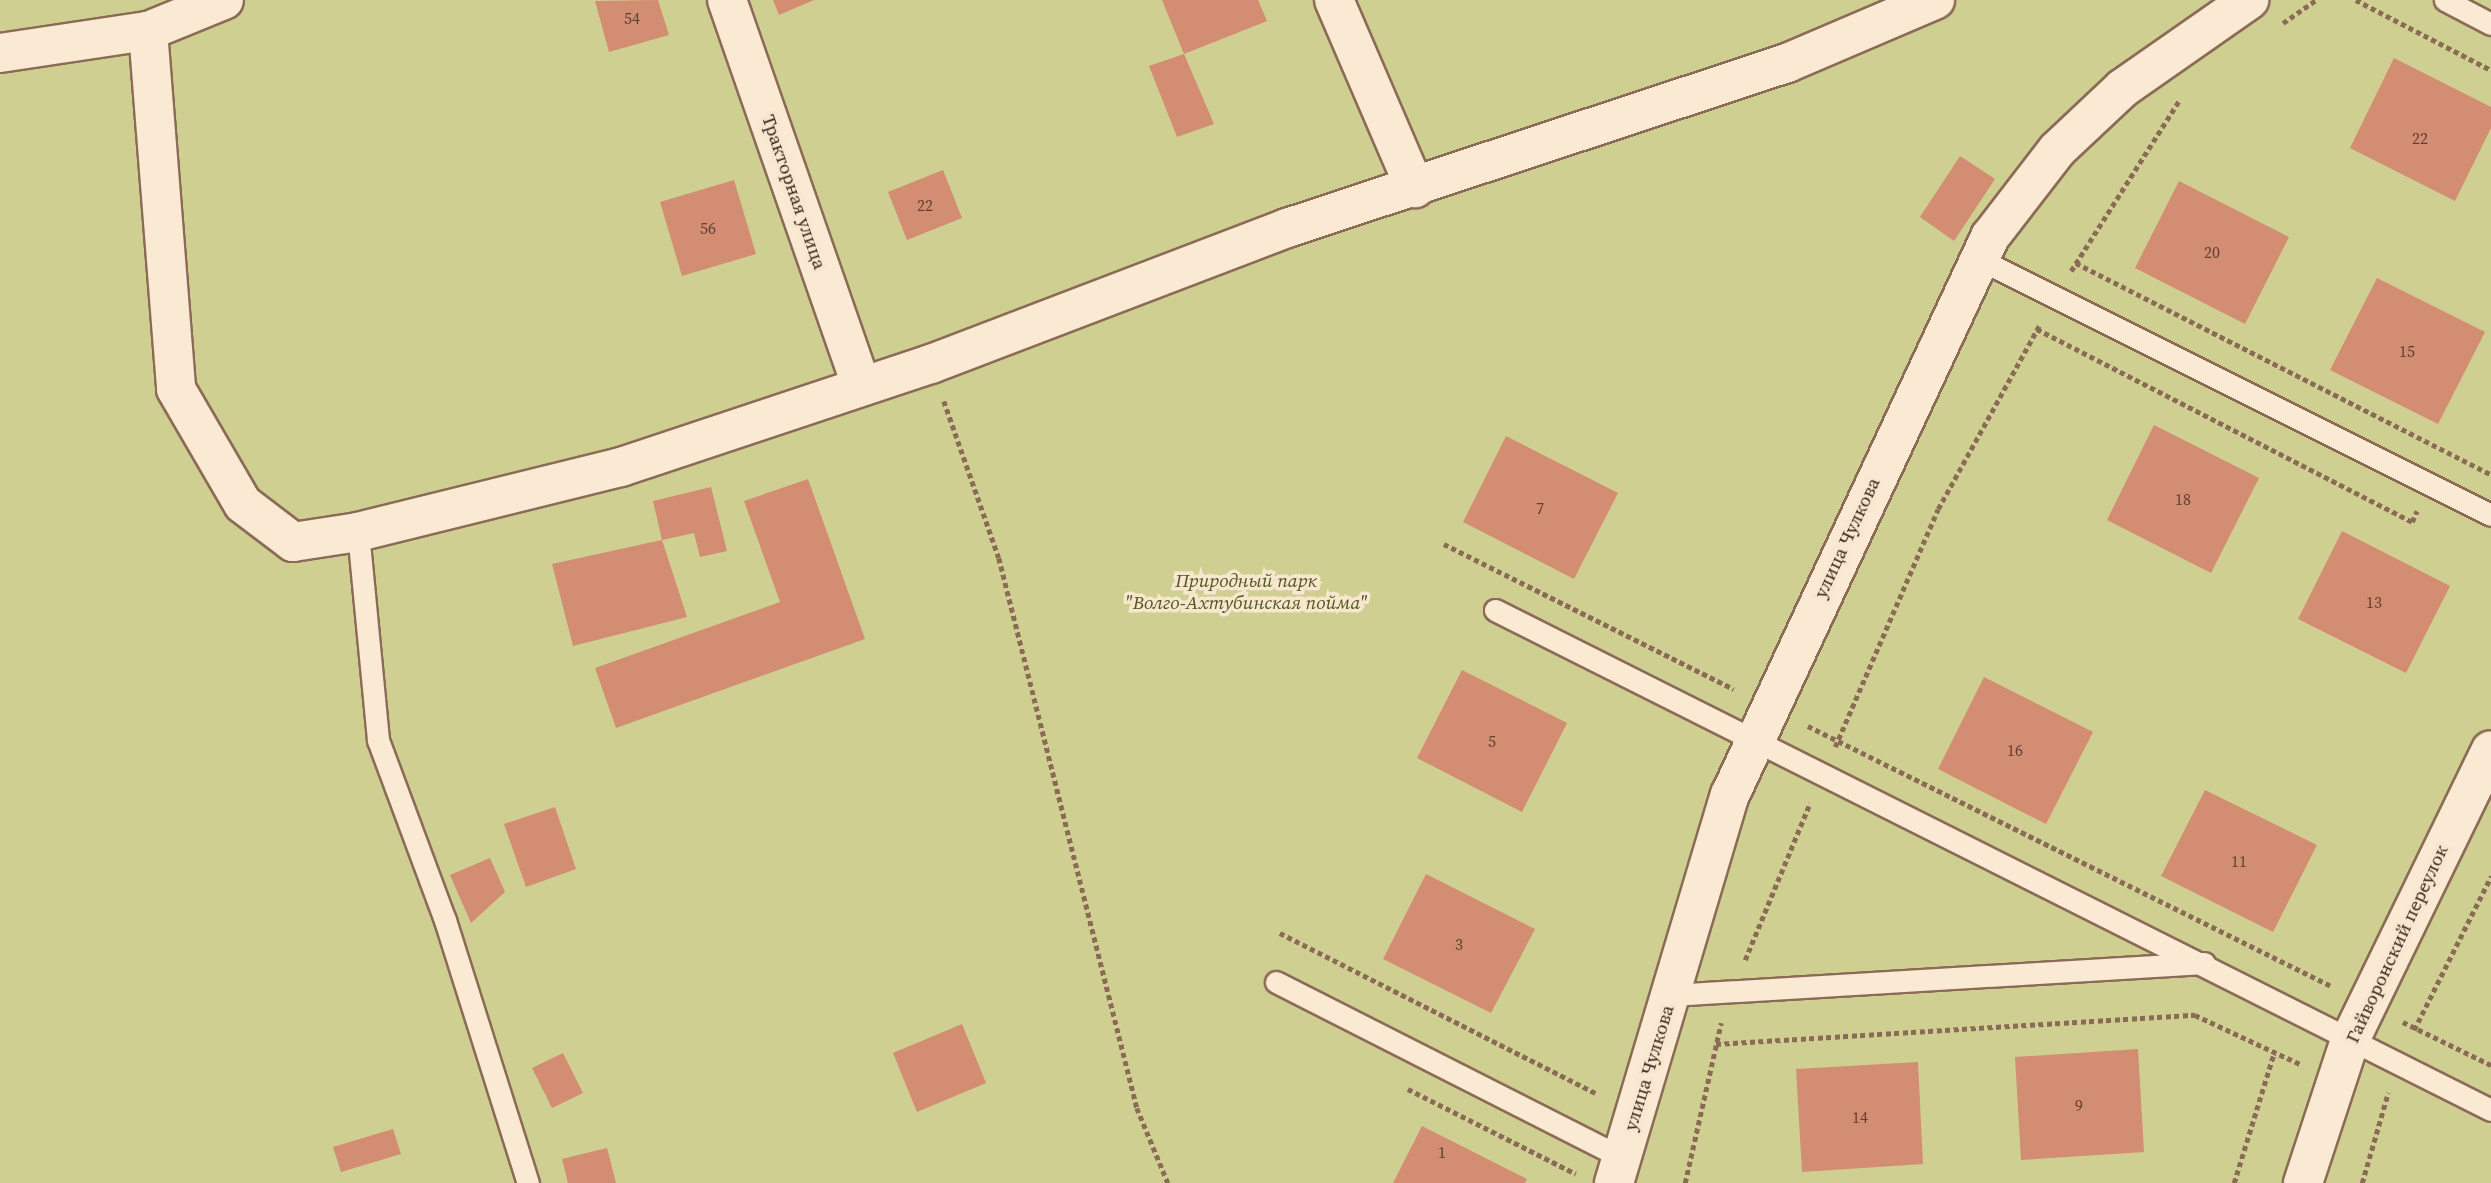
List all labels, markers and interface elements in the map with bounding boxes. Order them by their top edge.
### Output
house number: 54 [624,8,640,28]
street label: Тракторная улица [757,112,831,272]
house number: 22 [2412,128,2428,148]
house number: 22 [917,195,933,215]
house number: 56 [700,218,716,238]
house number: 20 [2204,242,2220,262]
house number: 15 [2399,341,2415,361]
street label: улица Чулкова [1809,474,1885,602]
house number: 18 [2175,489,2191,509]
house number: 7 [1536,498,1544,518]
park label: Природный парк "Волго-Ахтубинская пойма" [1125,570,1367,614]
house number: 13 [2366,592,2382,612]
house number: 5 [1488,731,1496,751]
house number: 16 [2007,740,2023,760]
street label: Гайворонский переулок [2341,841,2453,1047]
house number: 11 [2231,851,2247,871]
house number: 3 [1455,934,1463,954]
street label: улица Чулкова [1619,1002,1679,1134]
house number: 9 [2075,1095,2083,1115]
house number: 14 [1852,1107,1868,1127]
house number: 1 [1438,1142,1446,1162]

